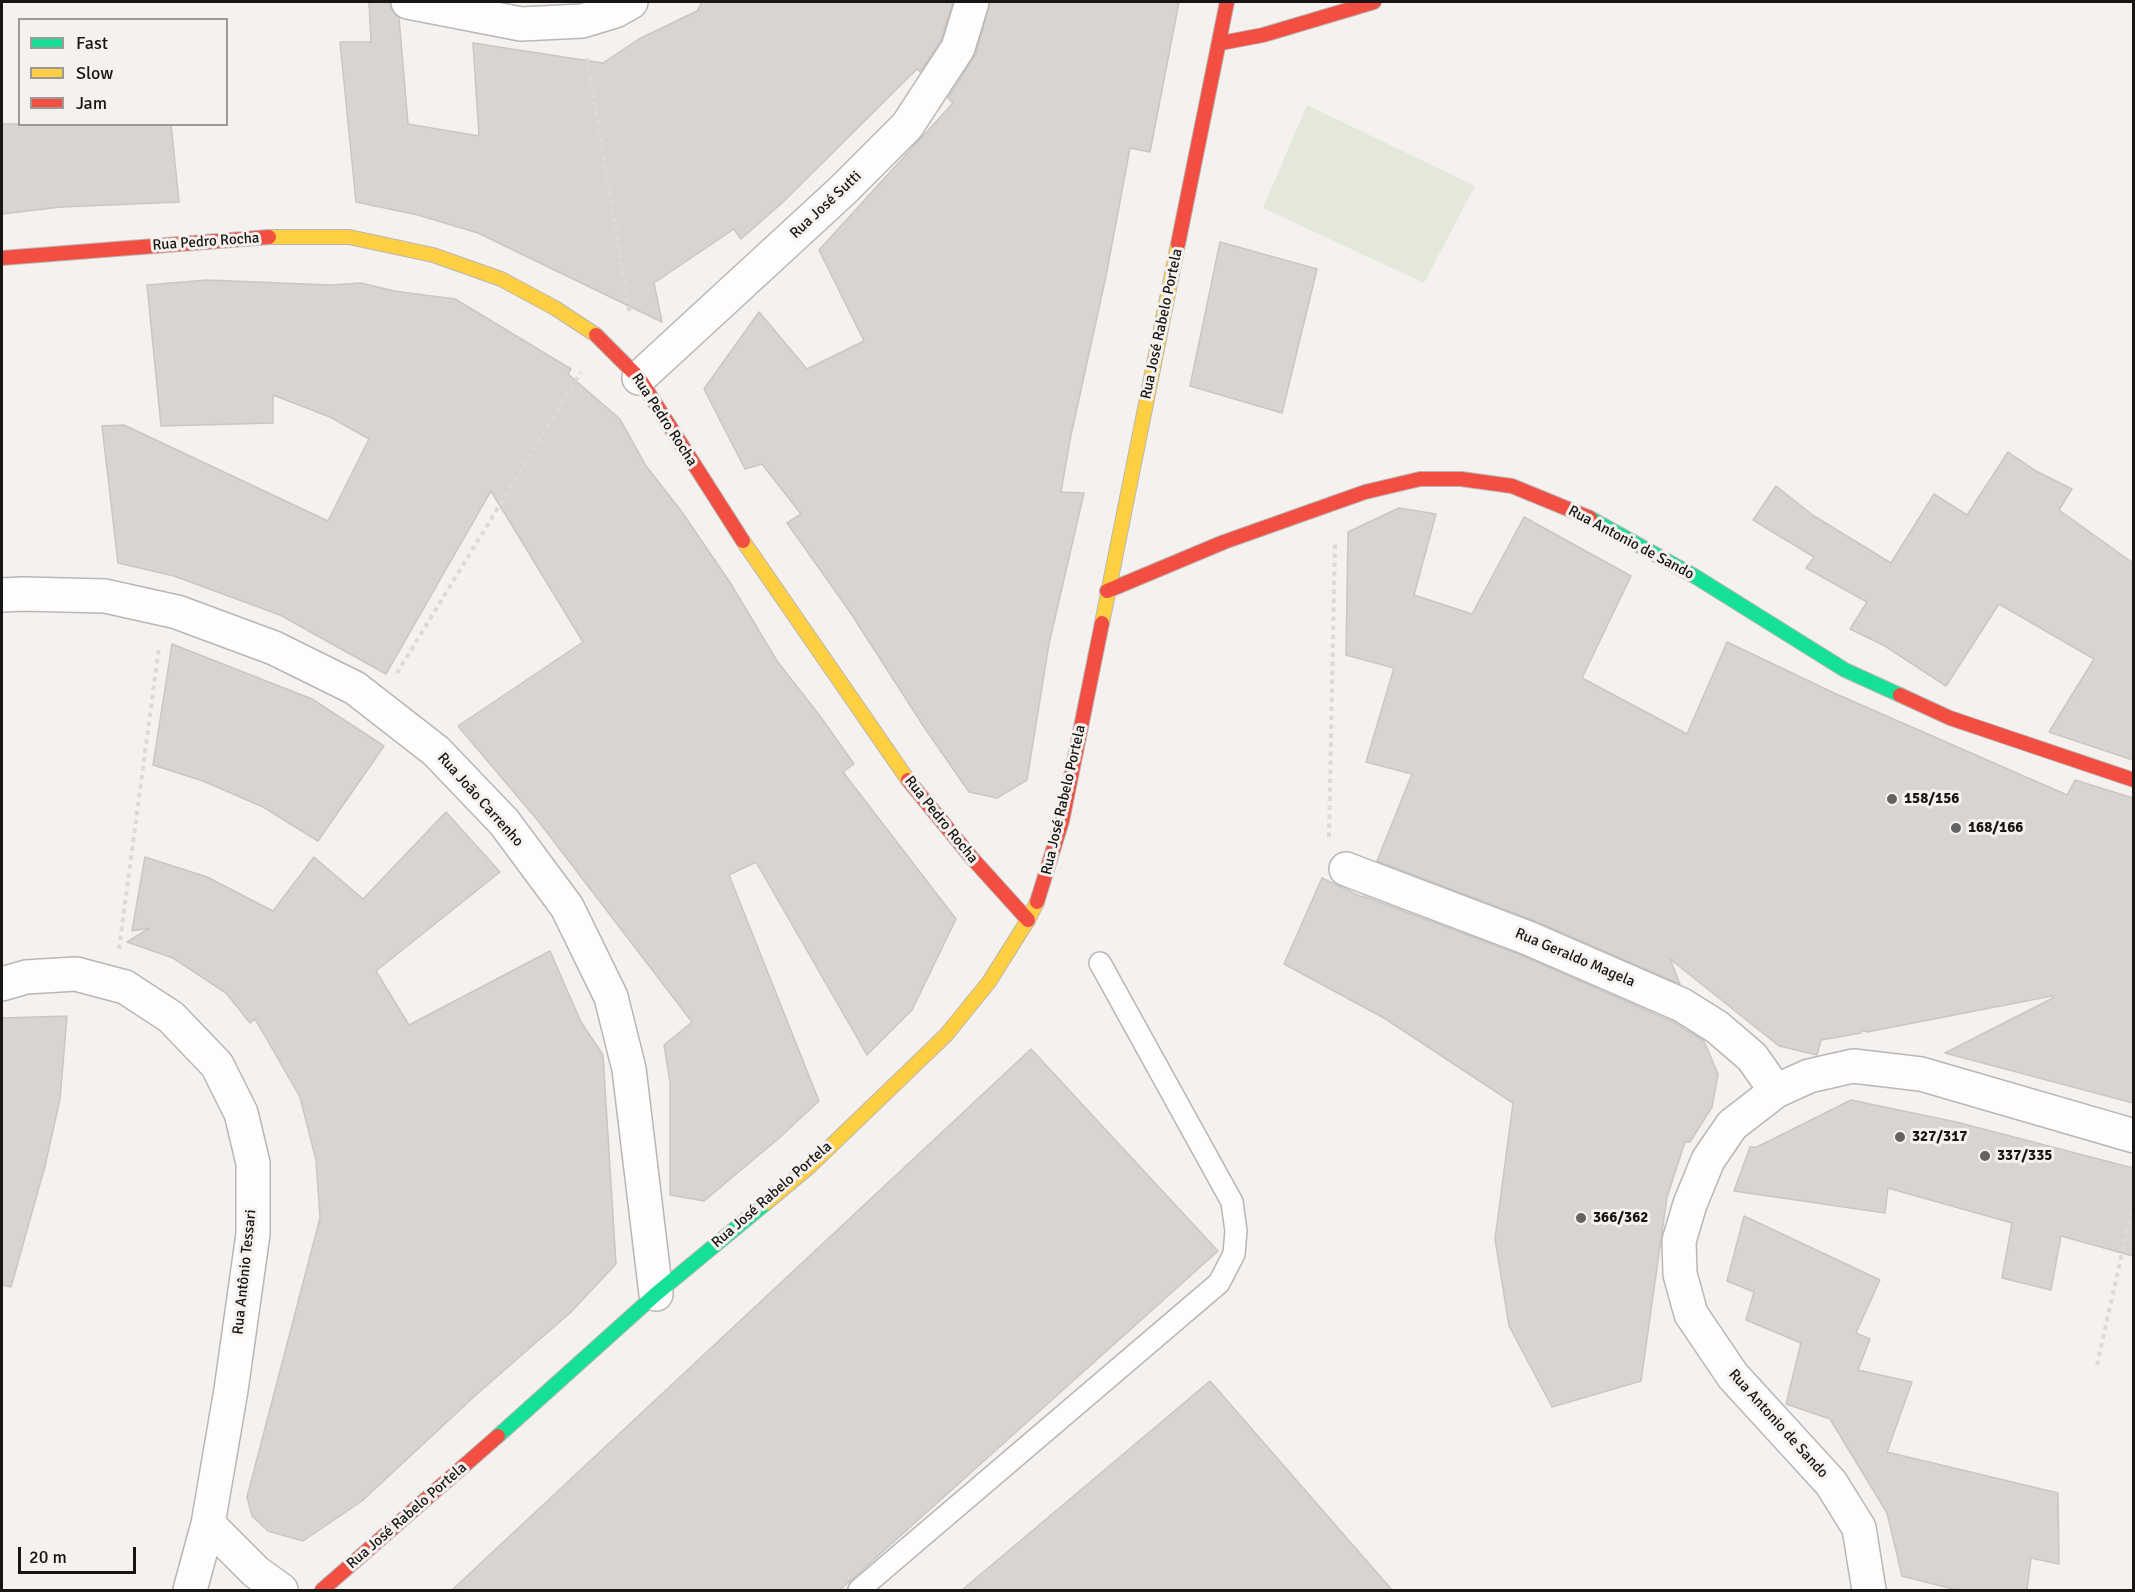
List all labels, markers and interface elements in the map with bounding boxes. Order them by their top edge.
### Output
legend [18,18,228,126]
text: Fast [76,32,108,54]
text: Slow [76,62,113,84]
text: Jam [76,92,107,114]
street label: Rua José Sutti [787,167,865,243]
street label: Rua Pedro Rocha [152,229,260,255]
street label: Rua José Rabelo Portela [1137,247,1187,401]
street label: Rua Pedro Rocha [627,370,701,470]
street label: Rua Antonio de Sando [1565,502,1697,584]
street label: Rua José Rabelo Portela [1038,723,1090,877]
street label: Rua João Carrenho [433,749,527,851]
street label: Rua Pedro Rocha [900,773,982,867]
place label: 158/156 [1904,790,1959,808]
marker: 158/156 [1885,792,1899,806]
place label: 168/166 [1968,819,2023,837]
marker: 168/166 [1949,821,1963,835]
street label: Rua Geraldo Magela [1512,925,1638,991]
place label: 327/317 [1912,1128,1967,1146]
marker: 327/317 [1893,1130,1907,1144]
street label: Rua José Rabelo Portela [708,1138,836,1252]
place label: 337/335 [1997,1147,2052,1165]
marker: 337/335 [1978,1149,1992,1163]
street label: Rua Antônio Tessari [229,1209,261,1335]
place label: 366/362 [1593,1209,1648,1227]
marker: 366/362 [1574,1211,1588,1225]
street label: Rua Antonio de Sando [1724,1366,1832,1482]
street label: Rua José Rabelo Portela [343,1459,471,1573]
scale bar [21,1535,140,1573]
text: 20 m [29,1546,67,1568]

